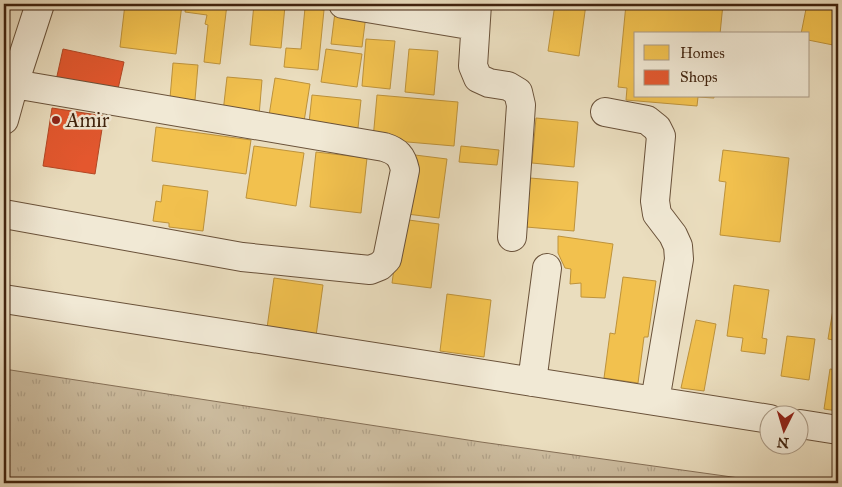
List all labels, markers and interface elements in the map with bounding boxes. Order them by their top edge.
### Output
legend [634,32,810,98]
text: Homes [680,44,725,62]
text: Shops [680,68,718,86]
place label: Amir [65,108,110,132]
marker: Amir [50,114,62,126]
north arrow [760,404,810,454]
text: N [776,433,790,451]

